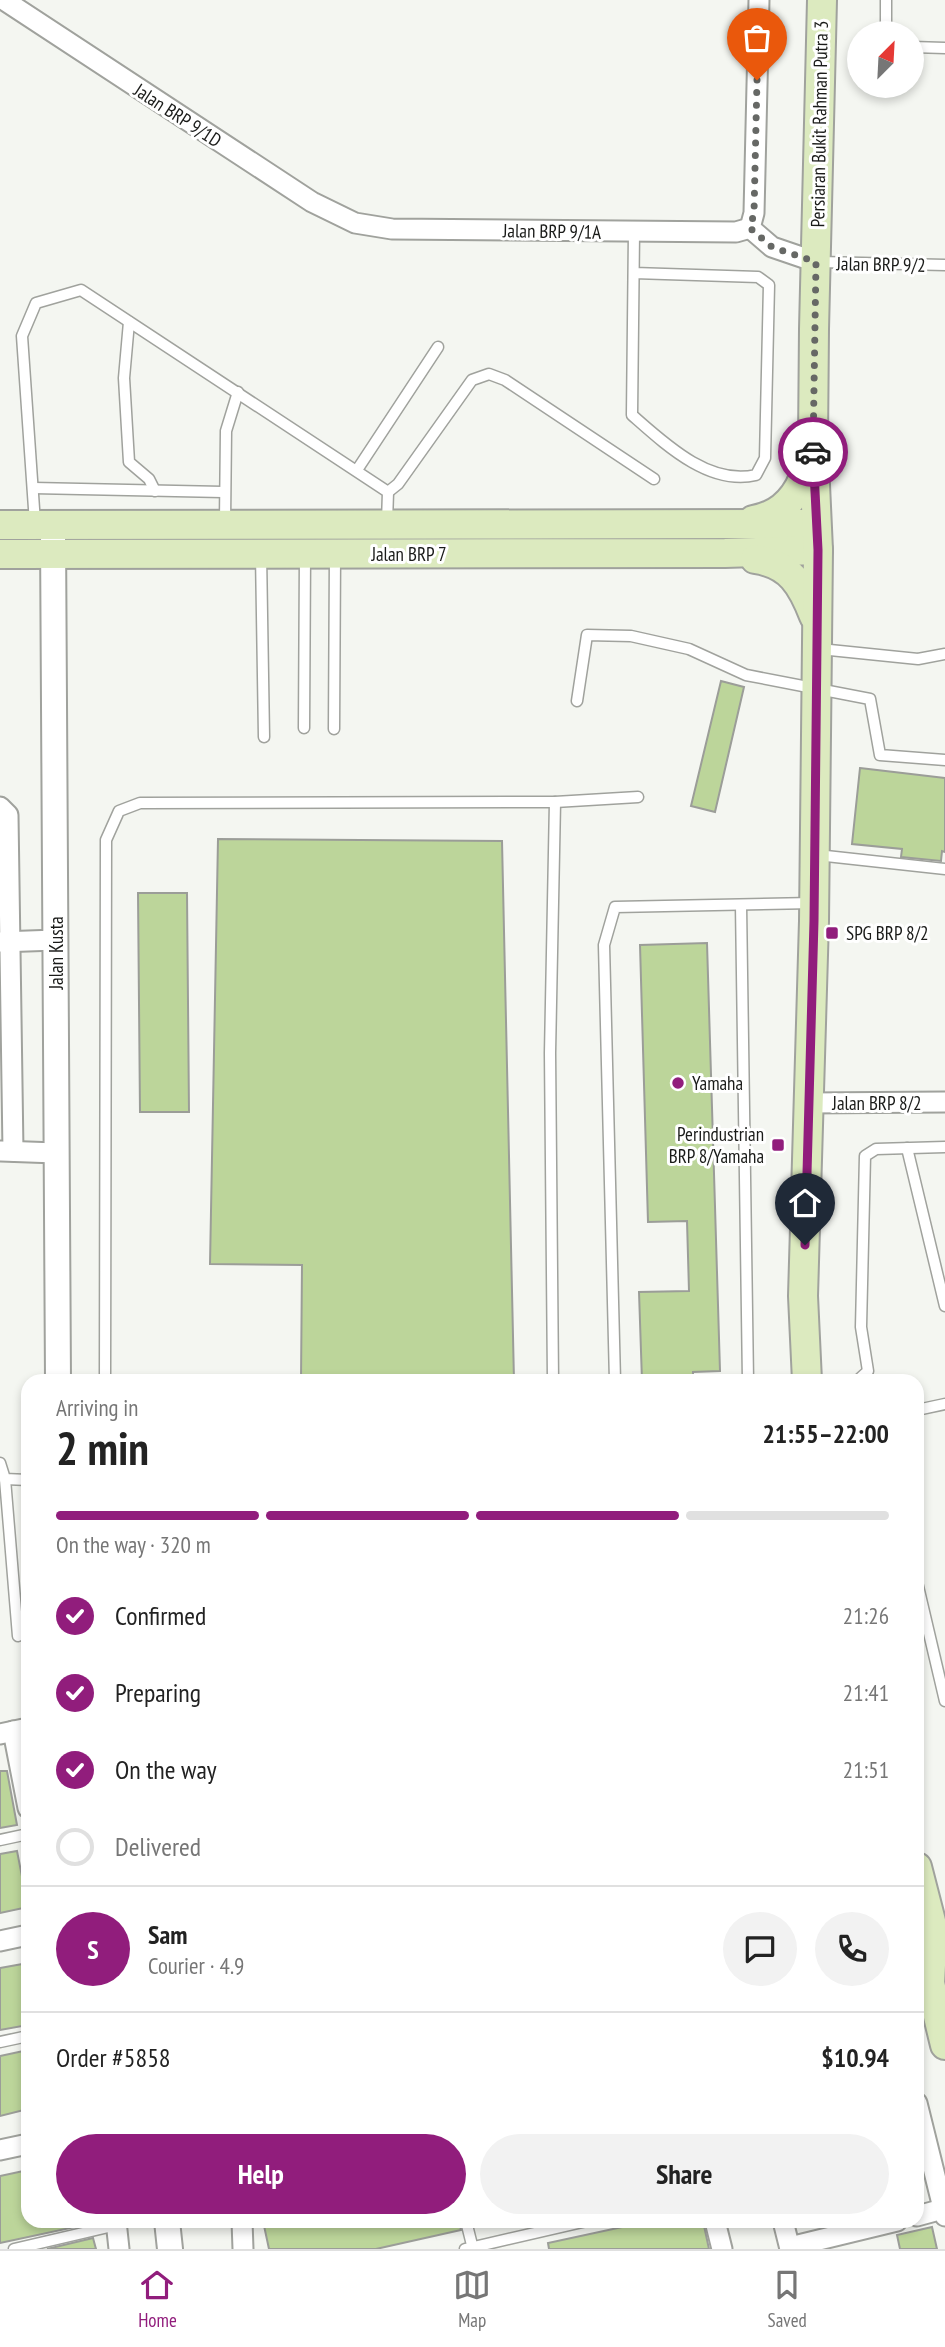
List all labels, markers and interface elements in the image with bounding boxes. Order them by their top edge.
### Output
pin [727,8,787,80]
icon: bag [738,19,776,57]
street label: Persiaran Bukit Rahman Putra 3 [805,20,833,228]
north arrow [847,21,924,98]
map controls [847,21,924,98]
street label: Jalan BRP 9/1D [129,77,226,152]
street label: Jalan BRP 9/1A [502,218,601,244]
street label: Jalan BRP 9/2 [835,251,926,277]
courier [778,417,848,487]
icon: car [794,433,832,471]
street label: Jalan BRP 7 [370,542,447,566]
street label: Jalan Kusta [44,916,68,991]
place label: SPG BRP 8/2 [846,921,929,945]
marker: SPG BRP 8/2 [824,925,840,941]
place label: Yamaha [692,1071,743,1095]
marker: Yamaha [670,1075,686,1091]
street label: Jalan BRP 8/2 [831,1091,922,1115]
place label: Perindustrian BRP 8/Yamaha [669,1122,764,1168]
marker: Perindustrian BRP 8/Yamaha [770,1137,786,1153]
pin [775,1173,835,1245]
icon: home [786,1184,824,1222]
text: Arriving in [56,1393,138,1422]
text: 21:55–22:00 [762,1417,889,1450]
text: 2 min [56,1418,149,1478]
text: On the way · 320 m [56,1530,211,1559]
icon: check [56,1597,94,1635]
text: Confirmed [115,1599,206,1632]
text: 21:26 [843,1601,889,1630]
icon: check [56,1674,94,1712]
text: Preparing [115,1676,201,1709]
text: 21:41 [843,1678,889,1707]
icon: check [56,1751,94,1789]
text: On the way [115,1753,217,1786]
text: 21:51 [843,1755,889,1784]
text: Delivered [115,1830,201,1863]
button: chat [723,1912,797,1986]
button: phone [815,1912,889,1986]
text: Sam [148,1918,187,1951]
text: S [87,1933,99,1966]
text: Courier · 4.9 [148,1951,244,1980]
text: Order #5858 [56,2041,171,2074]
text: $10.94 [821,2041,889,2074]
button: Help [56,2134,466,2214]
button: Share [480,2134,889,2214]
tab: Home [138,2266,177,2332]
tab: Map [453,2266,491,2332]
tab: Saved [768,2266,807,2332]

